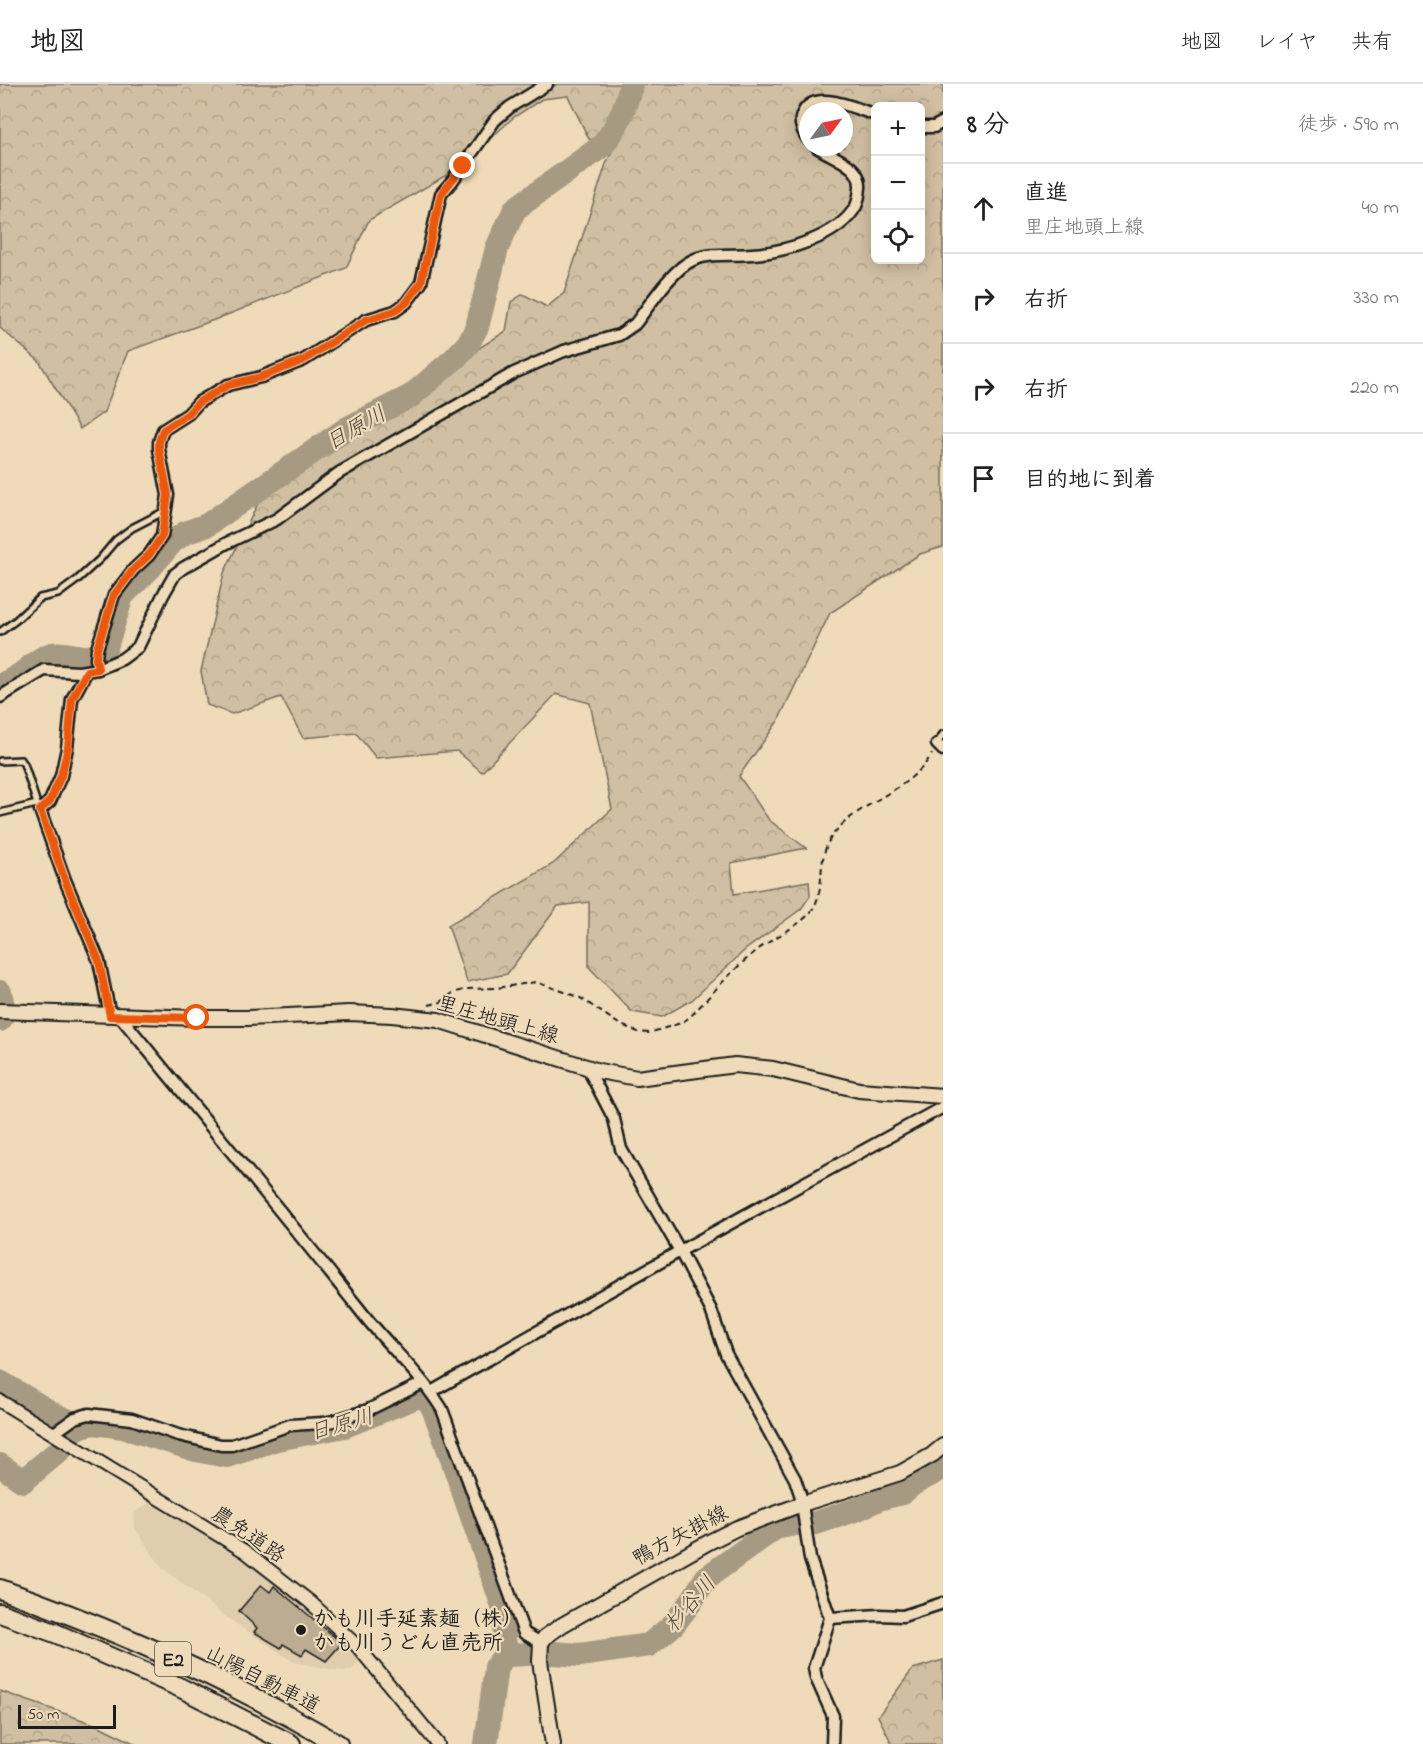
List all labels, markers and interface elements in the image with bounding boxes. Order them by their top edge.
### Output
text: 地図 [30,23,86,64]
text: 地図 [1181,28,1223,58]
text: レイヤ [1256,28,1318,58]
text: 共有 [1351,28,1393,58]
north arrow [799,102,853,156]
map controls [871,102,925,264]
button: + [871,102,925,156]
text: 8 分 [967,107,1009,145]
text: 徒歩 · 590 m [1298,111,1399,140]
route end [449,152,475,178]
button: − [871,156,925,210]
text: 直進 [1024,178,1068,210]
icon: ahead [967,192,1000,225]
text: 40 m [1362,194,1399,223]
button: locate [871,210,925,264]
text: 里庄地頭上線 [1024,214,1144,243]
icon: right [967,282,1000,315]
text: 330 m [1353,284,1399,313]
text: 右折 [1024,285,1068,317]
icon: right [967,372,1000,405]
text: 220 m [1350,374,1399,403]
text: 右折 [1024,375,1068,407]
water label: 日原川 [320,399,393,460]
icon: arrive [967,462,1000,495]
text: 目的地に到着 [1024,465,1156,497]
street label: 里庄地頭上線 [433,989,562,1053]
route start [183,1004,209,1030]
water label: 日原川 [306,1401,378,1450]
street label: 鴨方矢掛線 [628,1499,734,1575]
street label: 農免道路 [205,1500,291,1572]
water label: 杉谷川 [658,1570,725,1640]
place label: かも川手延素麺（株） かも川うどん直売所 [313,1605,523,1659]
marker: かも川手延素麺（株） かも川うどん直売所 [294,1623,308,1637]
street label: 山陽自動車道 [199,1639,325,1723]
road number: E2 [155,1642,191,1676]
scale bar [18,1702,116,1730]
text: 50 m [27,1703,59,1727]

